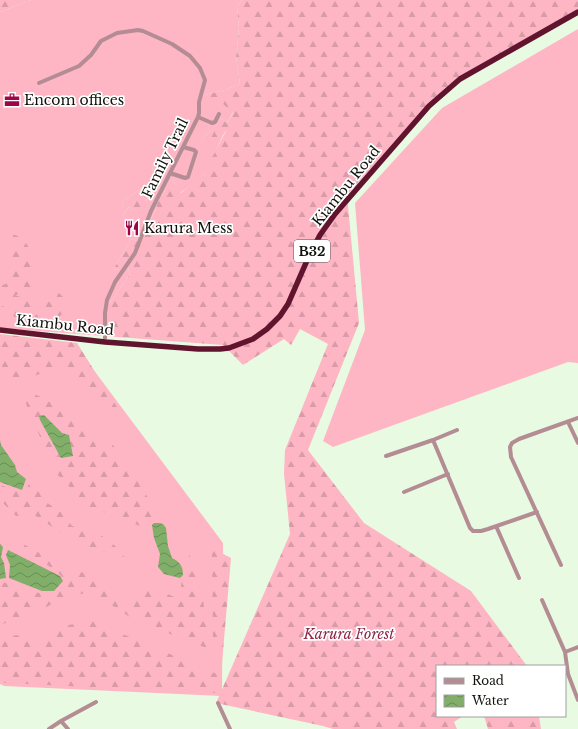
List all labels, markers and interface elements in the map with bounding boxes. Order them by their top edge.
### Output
office icon: Encom offices [3,91,21,109]
place label: Encom offices [24,91,124,109]
street label: Family Trail [138,115,192,201]
street label: Kiambu Road [308,142,384,230]
restaurant icon: Karura Mess [123,219,141,237]
place label: Karura Mess [144,219,233,237]
road number: B32 [294,240,330,262]
street label: Kiambu Road [15,311,115,339]
park label: Karura Forest [303,625,395,643]
legend [436,665,566,717]
text: Road [472,673,504,688]
text: Water [471,693,509,708]

